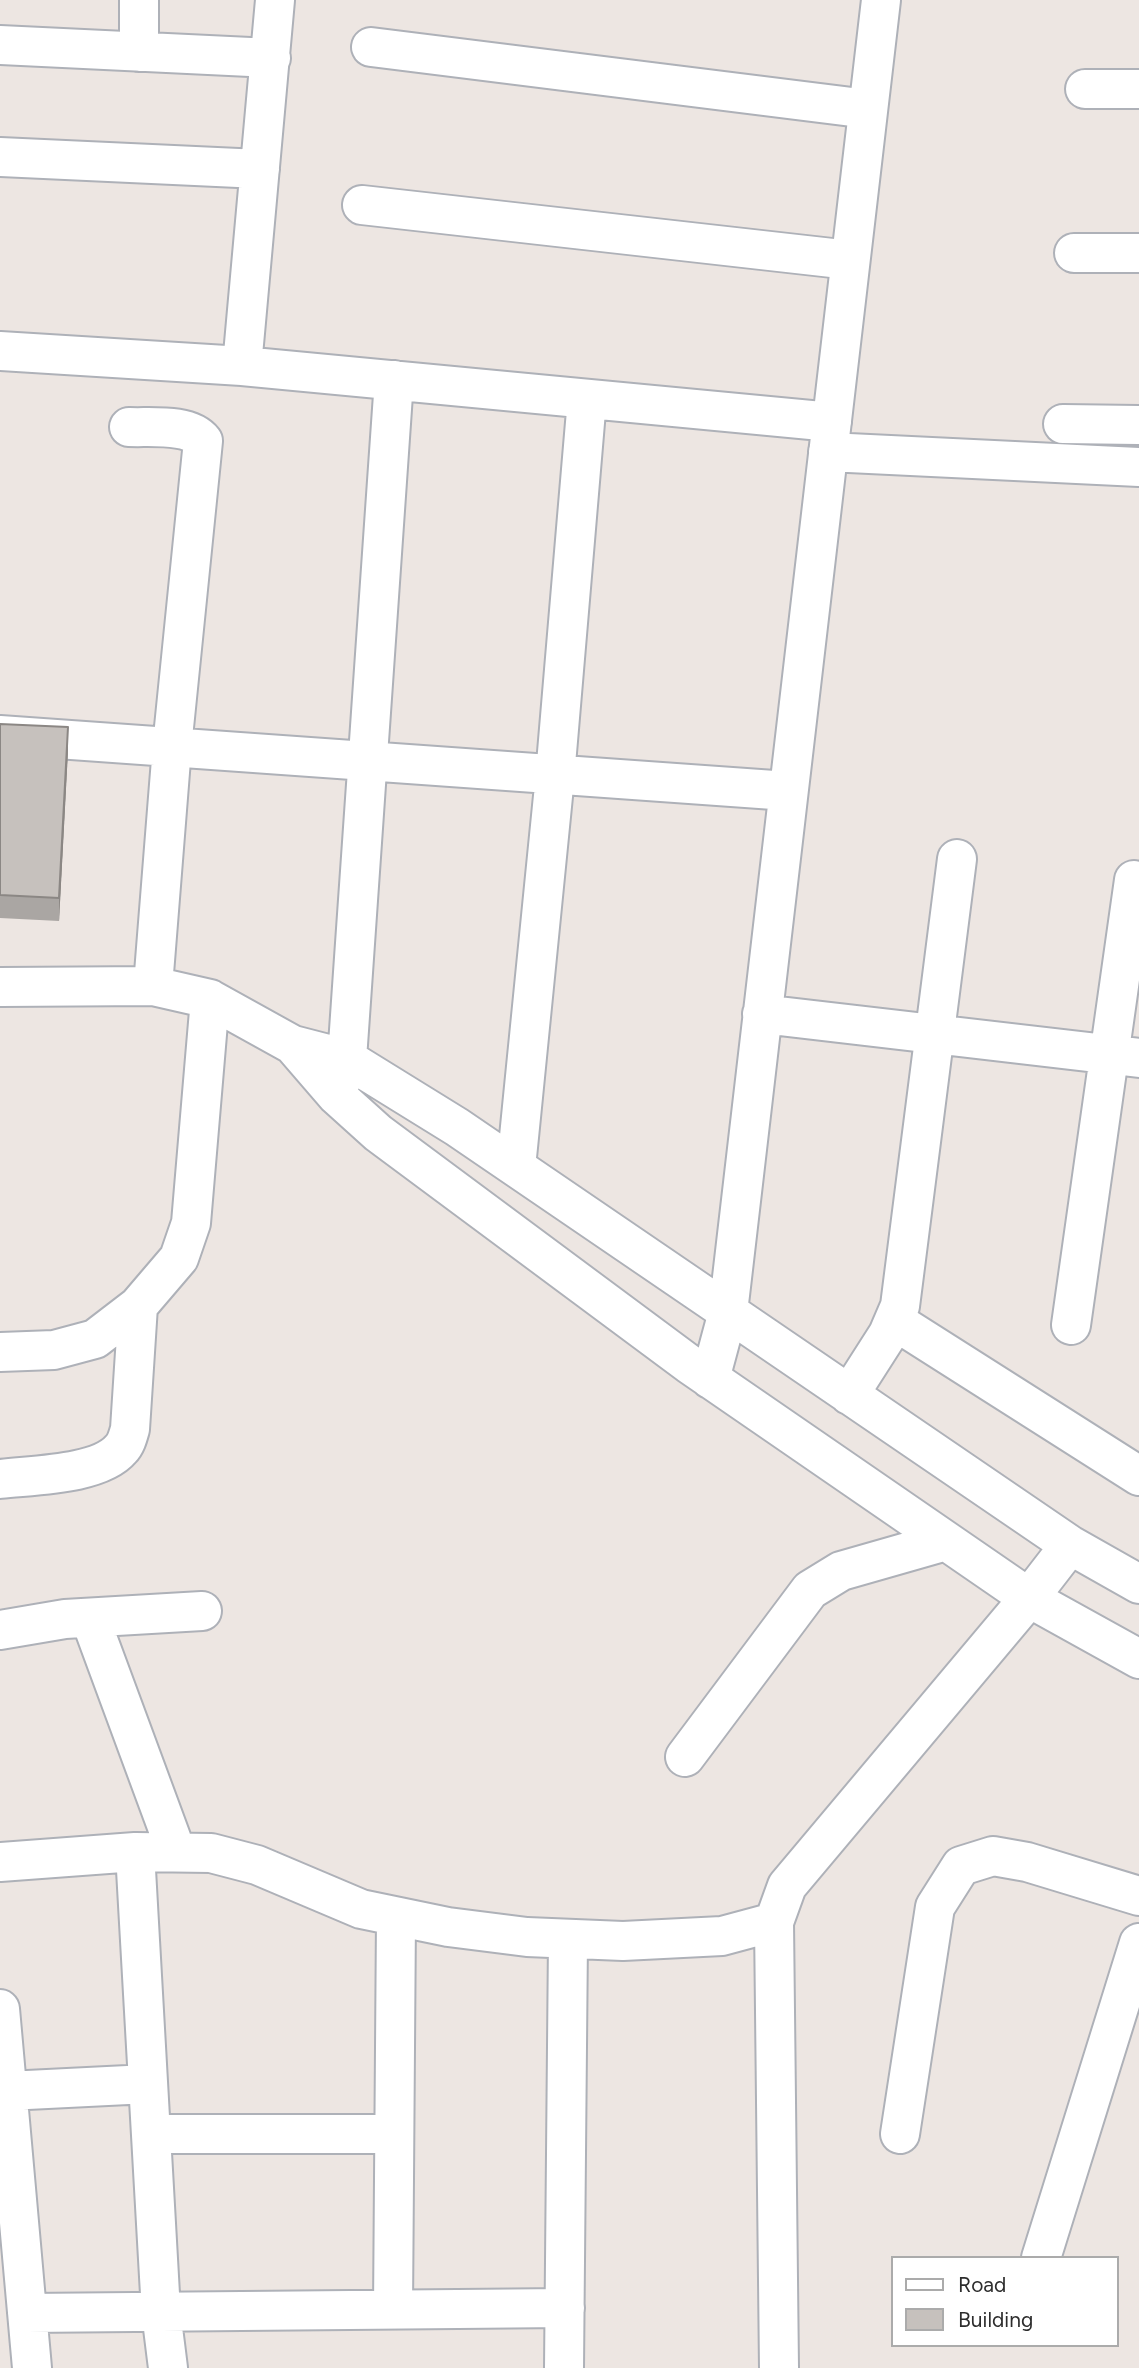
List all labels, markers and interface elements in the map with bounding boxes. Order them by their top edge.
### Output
legend [890,2256,1118,2347]
text: Road [958,2272,1006,2297]
text: Building [958,2307,1033,2332]

